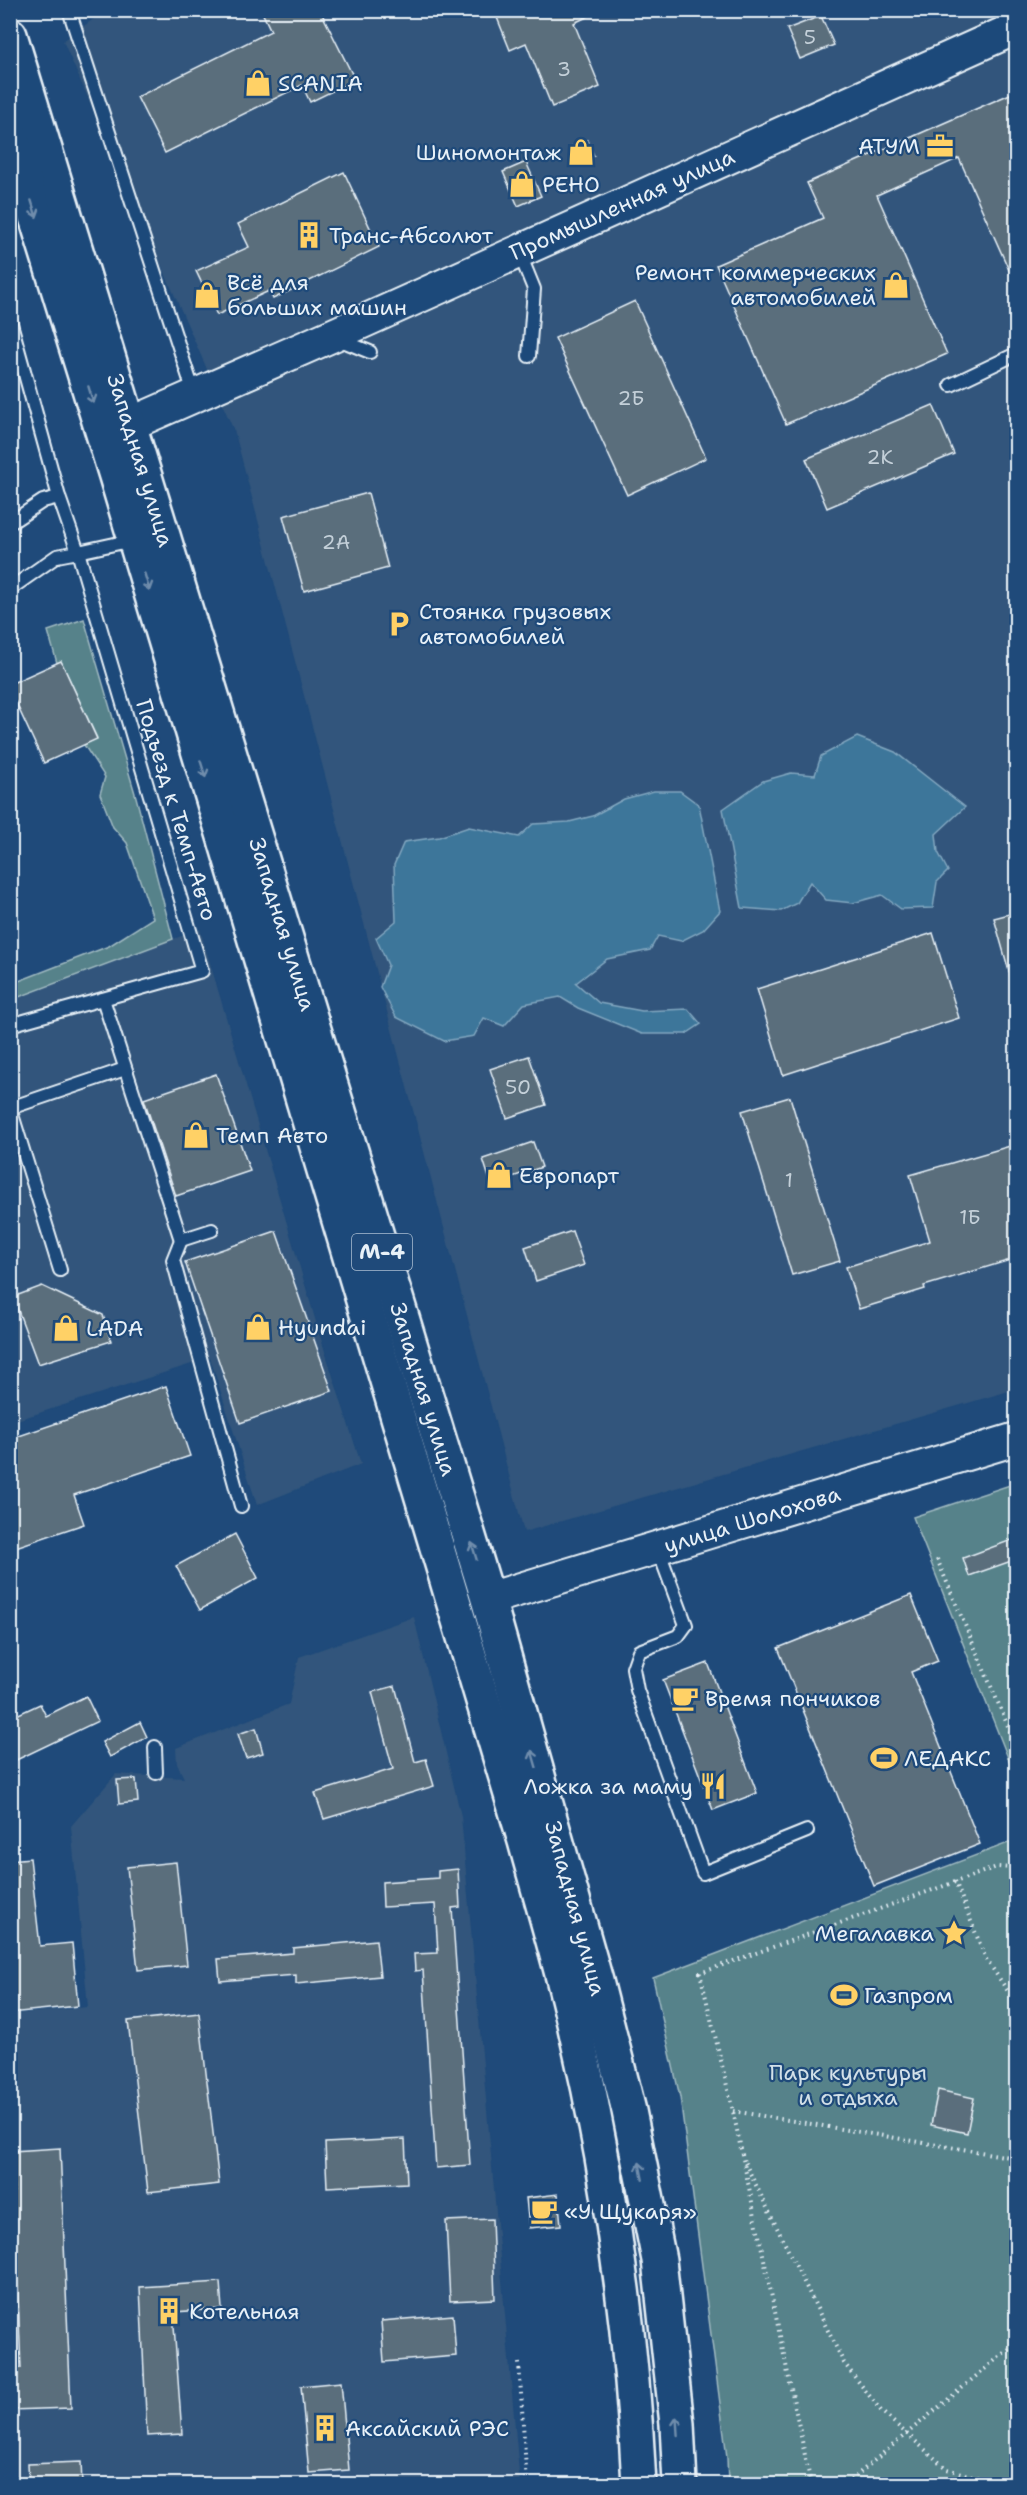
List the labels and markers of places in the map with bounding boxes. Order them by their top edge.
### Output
shop icon: SCANIA [243,68,273,98]
place label: SCANIA [278,69,363,98]
office icon: АТУМ [925,131,955,161]
place label: АТУМ [858,132,920,161]
shop icon: Шиномонтаж [566,137,596,167]
place label: Шиномонтаж [416,138,562,167]
shop icon: РЕНО [507,169,537,199]
place label: РЕНО [542,170,600,199]
building icon: Транс-Абсолют [294,220,324,250]
place label: Транс-Абсолют [329,221,494,250]
place label: Ремонт коммерческих автомобилей [635,258,876,312]
place label: Всё для больших машин [227,268,407,322]
shop icon: Ремонт коммерческих автомобилей [881,270,911,300]
shop icon: Всё для больших машин [192,280,222,310]
place label: Стоянка грузовых автомобилей [419,597,611,651]
parking icon: Стоянка грузовых автомобилей [384,609,414,639]
shop icon: Темп Авто [181,1120,211,1150]
place label: Темп Авто [216,1121,328,1150]
shop icon: Европарт [484,1160,514,1190]
place label: Европарт [519,1161,620,1190]
shop icon: Hyundai [243,1312,273,1342]
shop icon: LADA [51,1313,81,1343]
place label: Hyundai [278,1313,366,1342]
place label: LADA [86,1314,144,1343]
cafe icon: Время пончиков [670,1683,700,1713]
place label: Время пончиков [705,1684,880,1713]
sports icon: ЛЕДАКС [869,1743,899,1773]
place label: ЛЕДАКС [904,1744,991,1773]
restaurant icon: Ложка за маму [698,1771,728,1801]
place label: Ложка за маму [524,1772,693,1801]
place icon: Мегалавка [939,1918,969,1948]
place label: Мегалавка [815,1919,934,1948]
sports icon: Газпром [829,1980,859,2010]
place label: Газпром [864,1981,953,2010]
cafe icon: «У Щукаря» [529,2196,559,2226]
place label: «У Щукаря» [564,2197,697,2226]
building icon: Котельная [154,2296,184,2326]
place label: Котельная [189,2297,300,2326]
building icon: Аксайский РЭС [310,2413,340,2443]
place label: Аксайский РЭС [345,2414,509,2443]

